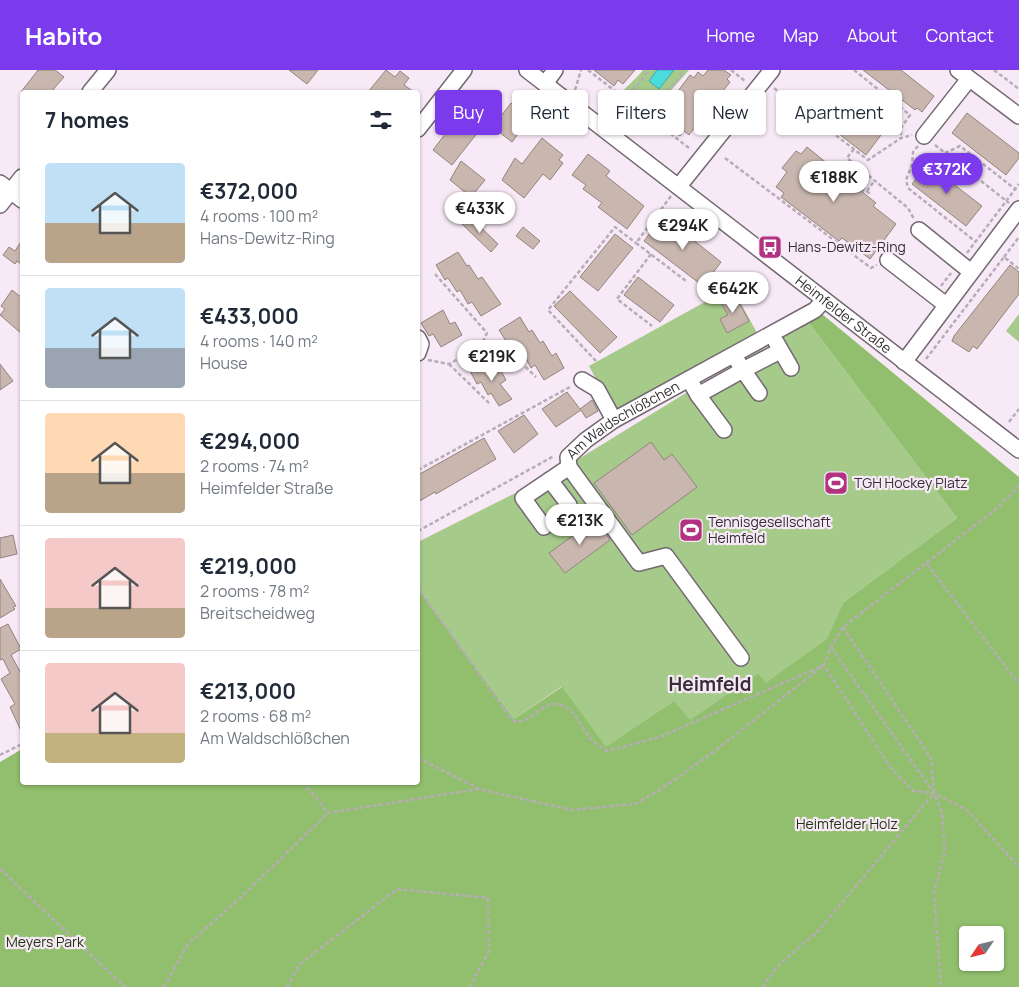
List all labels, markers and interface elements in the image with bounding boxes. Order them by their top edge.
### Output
text: Habito [25,19,102,52]
text: Home [706,23,755,47]
text: Map [783,23,819,47]
text: About [847,23,897,47]
text: Contact [925,23,994,47]
chip: Buy [435,90,502,135]
chip: Rent [512,90,588,135]
chip: Filters [598,90,684,135]
chip: New [694,90,766,135]
chip: Apartment [776,90,902,135]
text: 7 homes [45,106,129,134]
icon: filters [367,106,395,134]
pin: €372K [912,152,982,195]
text: €372K [923,158,971,180]
pin: €188K [799,160,869,203]
text: €188K [810,166,858,188]
text: €372,000 [200,177,298,205]
icon: home [85,183,145,243]
pin: €433K [445,191,515,234]
text: €433K [455,197,505,219]
text: 4 rooms · 100 m² [200,205,318,227]
pin: €294K [648,208,718,251]
text: €294K [658,214,708,236]
text: Hans-Dewitz-Ring [200,227,335,249]
bus stop icon: Hans-Dewitz-Ring [757,234,783,260]
place label: Hans-Dewitz-Ring [788,237,906,256]
street label: Heimfelder Straße [792,271,896,357]
pin: €642K [698,272,768,314]
text: €642K [708,277,758,299]
text: €433,000 [200,302,299,330]
icon: home [85,308,145,368]
text: 4 rooms · 140 m² [200,330,318,352]
pin: €219K [457,340,527,382]
text: €219K [468,345,516,367]
text: House [200,352,248,374]
street label: Am Waldschlößchen [562,376,682,463]
text: €294,000 [200,427,300,455]
icon: home [85,433,145,493]
text: 2 rooms · 74 m² [200,455,309,477]
sports icon: TGH Hockey Platz [823,470,849,496]
place label: TGH Hockey Platz [854,473,968,492]
text: Heimfelder Straße [200,477,333,499]
pin: €213K [545,504,615,546]
text: €213K [556,509,604,531]
place label: Tennisgesellschaft Heimfeld [708,512,831,547]
sports icon: Tennisgesellschaft Heimfeld [678,517,704,543]
text: €219,000 [200,552,297,580]
icon: home [85,558,145,618]
text: 2 rooms · 78 m² [200,580,309,602]
text: Breitscheidweg [200,602,315,624]
district label: Heimfeld [669,671,751,697]
text: €213,000 [200,677,296,705]
icon: home [85,683,145,743]
text: 2 rooms · 68 m² [200,705,311,727]
text: Am Waldschlößchen [200,727,350,749]
park label: Heimfelder Holz [796,814,898,833]
north arrow [959,926,1004,971]
map controls [959,926,1004,971]
park label: Meyers Park [6,932,85,951]

